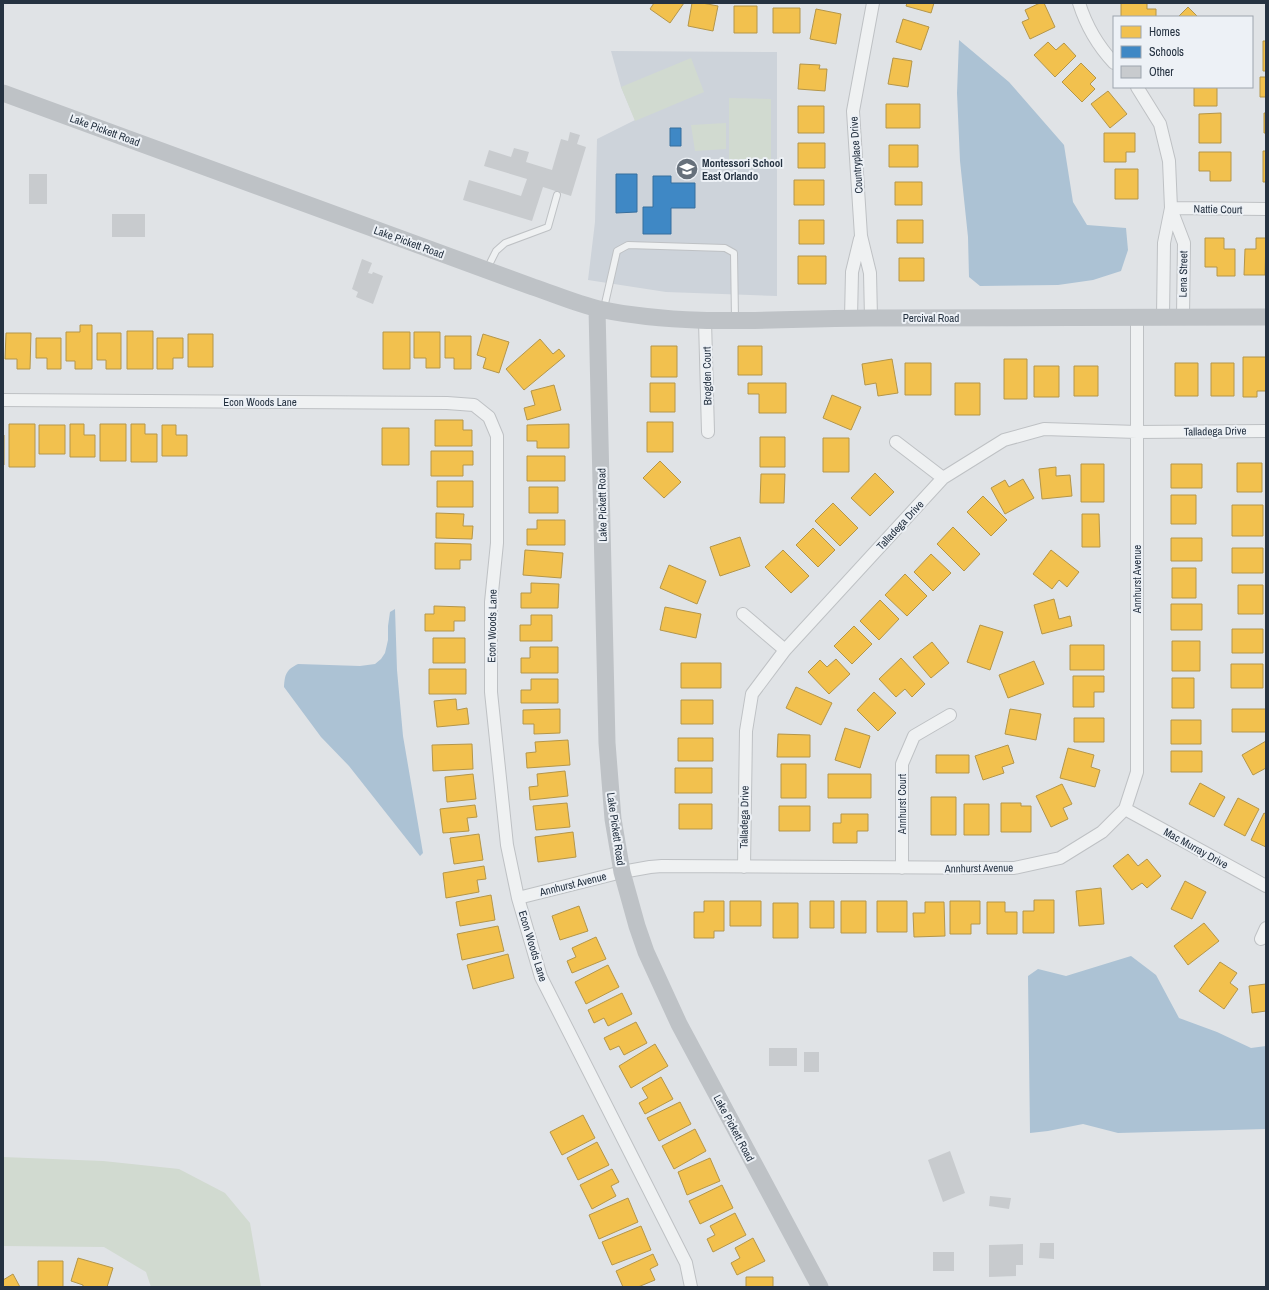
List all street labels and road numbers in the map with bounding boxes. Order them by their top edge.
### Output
street label: Lake Pickett Road [68,111,142,149]
street label: Countryplace Drive [846,116,866,194]
street label: Nattie Court [1194,202,1243,216]
street label: Lake Pickett Road [372,223,446,261]
street label: Lena Street [1176,250,1190,297]
street label: Percival Road [903,311,959,325]
street label: Brogden Court [699,346,715,405]
street label: Econ Woods Lane [223,395,297,409]
street label: Talladega Drive [1183,423,1247,439]
street label: Lake Pickett Road [594,468,610,542]
street label: Talladega Drive [873,497,927,553]
street label: Annhurst Avenue [1130,545,1144,614]
street label: Econ Woods Lane [484,589,500,663]
street label: Annhurst Court [895,773,909,835]
street label: Talladega Drive [736,785,752,849]
street label: Lake Pickett Road [604,792,628,866]
street label: Mac Murray Drive [1161,825,1231,871]
street label: Annhurst Avenue [944,860,1013,876]
street label: Annhurst Avenue [537,869,608,899]
street label: Econ Woods Lane [516,909,550,983]
street label: Lake Pickett Road [711,1092,757,1164]

